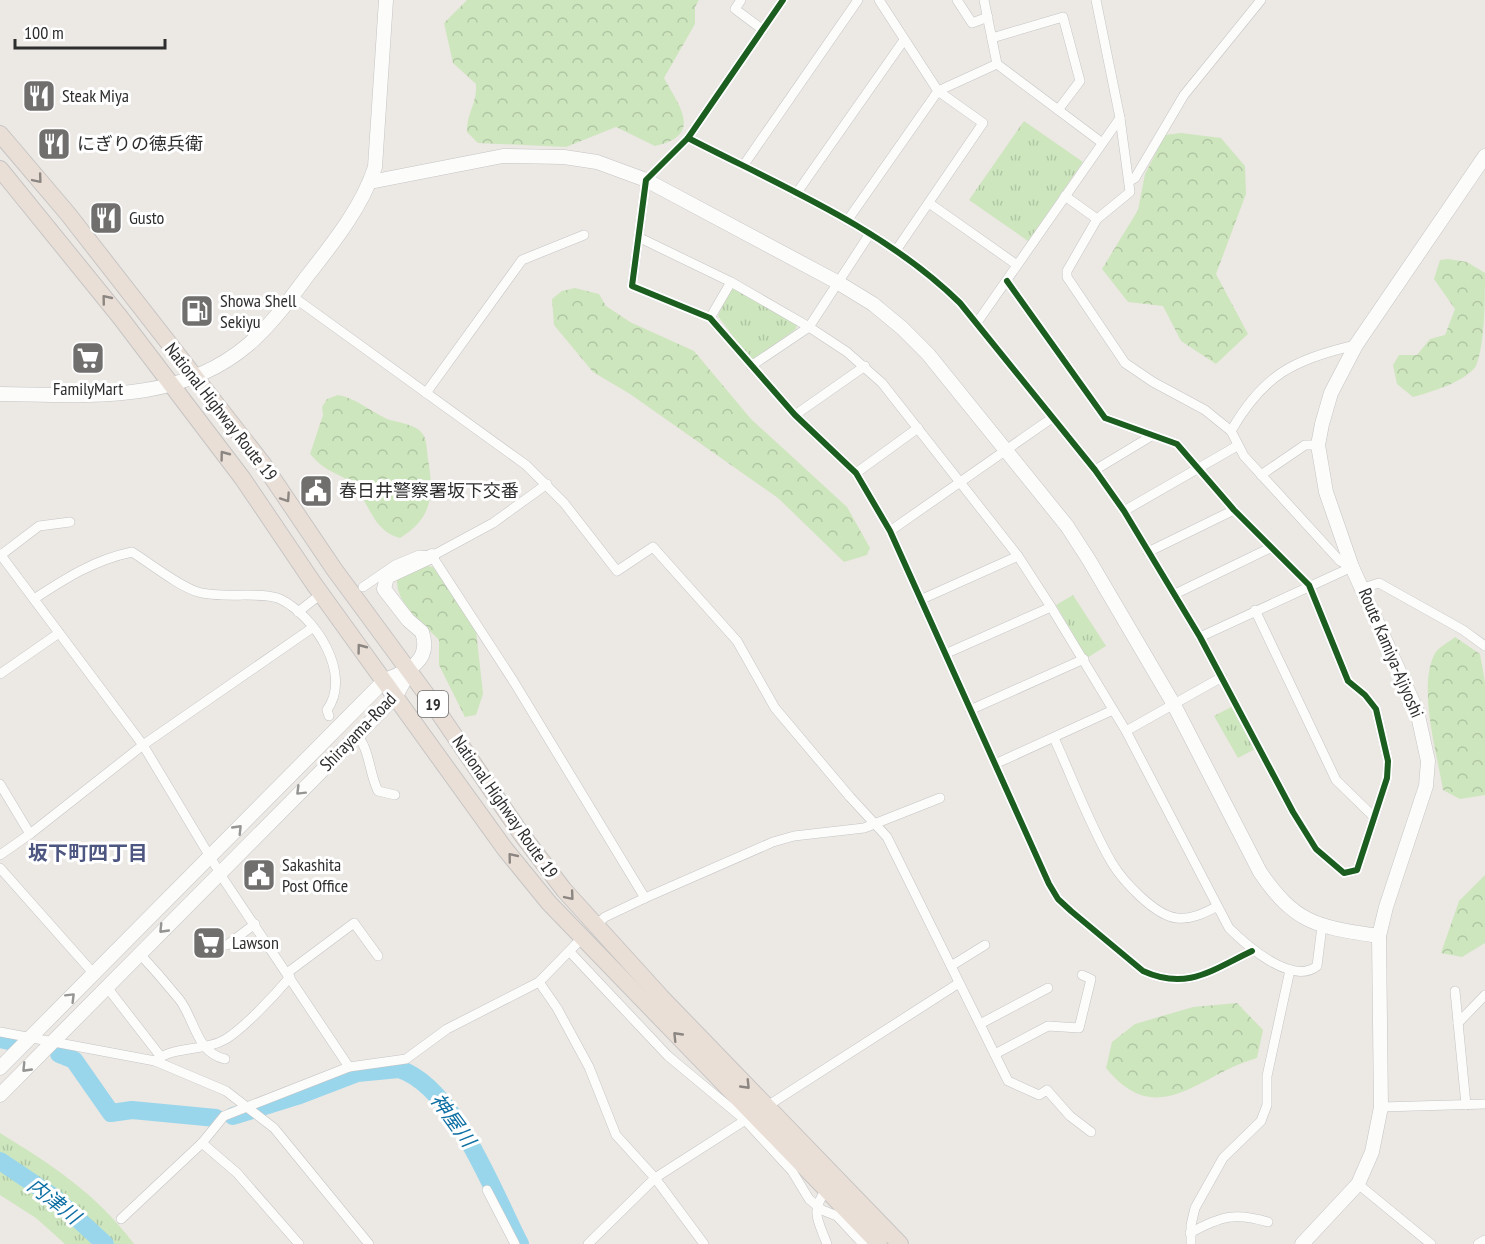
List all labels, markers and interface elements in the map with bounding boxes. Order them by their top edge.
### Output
scale bar [15,12,165,50]
text: 100 m [24,21,64,44]
restaurant icon: Steak Miya [21,78,57,114]
place label: Steak Miya [62,84,129,107]
restaurant icon: にぎりの徳兵衛 [36,126,72,162]
place label: にぎりの徳兵衛 [77,132,203,155]
one-way arrow [30,172,41,183]
restaurant icon: Gusto [88,200,124,236]
place label: Gusto [129,206,165,229]
place label: Showa Shell Sekiyu [220,289,297,333]
fuel station icon: Showa Shell Sekiyu [179,293,215,329]
one-way arrow [103,295,114,306]
street label: National Highway Route 19 [160,338,283,486]
supermarket icon: FamilyMart [70,340,106,376]
place label: FamilyMart [53,377,123,400]
one-way arrow [221,450,232,461]
public building icon: 春日井警察署坂下交番 [298,473,334,509]
place label: 春日井警察署坂下交番 [339,479,519,502]
one-way arrow [279,491,290,502]
street label: Route Kamiya-Ajiyoshi [1354,584,1429,721]
one-way arrow [358,644,369,655]
street label: Shirayama-Road [314,688,401,776]
road number: 19 [418,691,448,717]
street label: National Highway Route 19 [447,731,563,883]
one-way arrow [297,783,308,794]
one-way arrow [230,825,241,836]
district label: 坂下町四丁目 [28,840,148,866]
place label: Sakashita Post Office [282,853,348,897]
one-way arrow [508,853,519,864]
public building icon: Sakashita Post Office [241,857,277,893]
one-way arrow [563,889,574,900]
one-way arrow [159,922,170,932]
supermarket icon: Lawson [191,925,227,961]
place label: Lawson [232,931,279,954]
one-way arrow [64,993,74,1004]
one-way arrow [673,1032,684,1043]
one-way arrow [23,1060,34,1071]
one-way arrow [739,1078,750,1088]
water label: 神屋川 [425,1088,482,1154]
water label: 内津川 [22,1172,87,1231]

